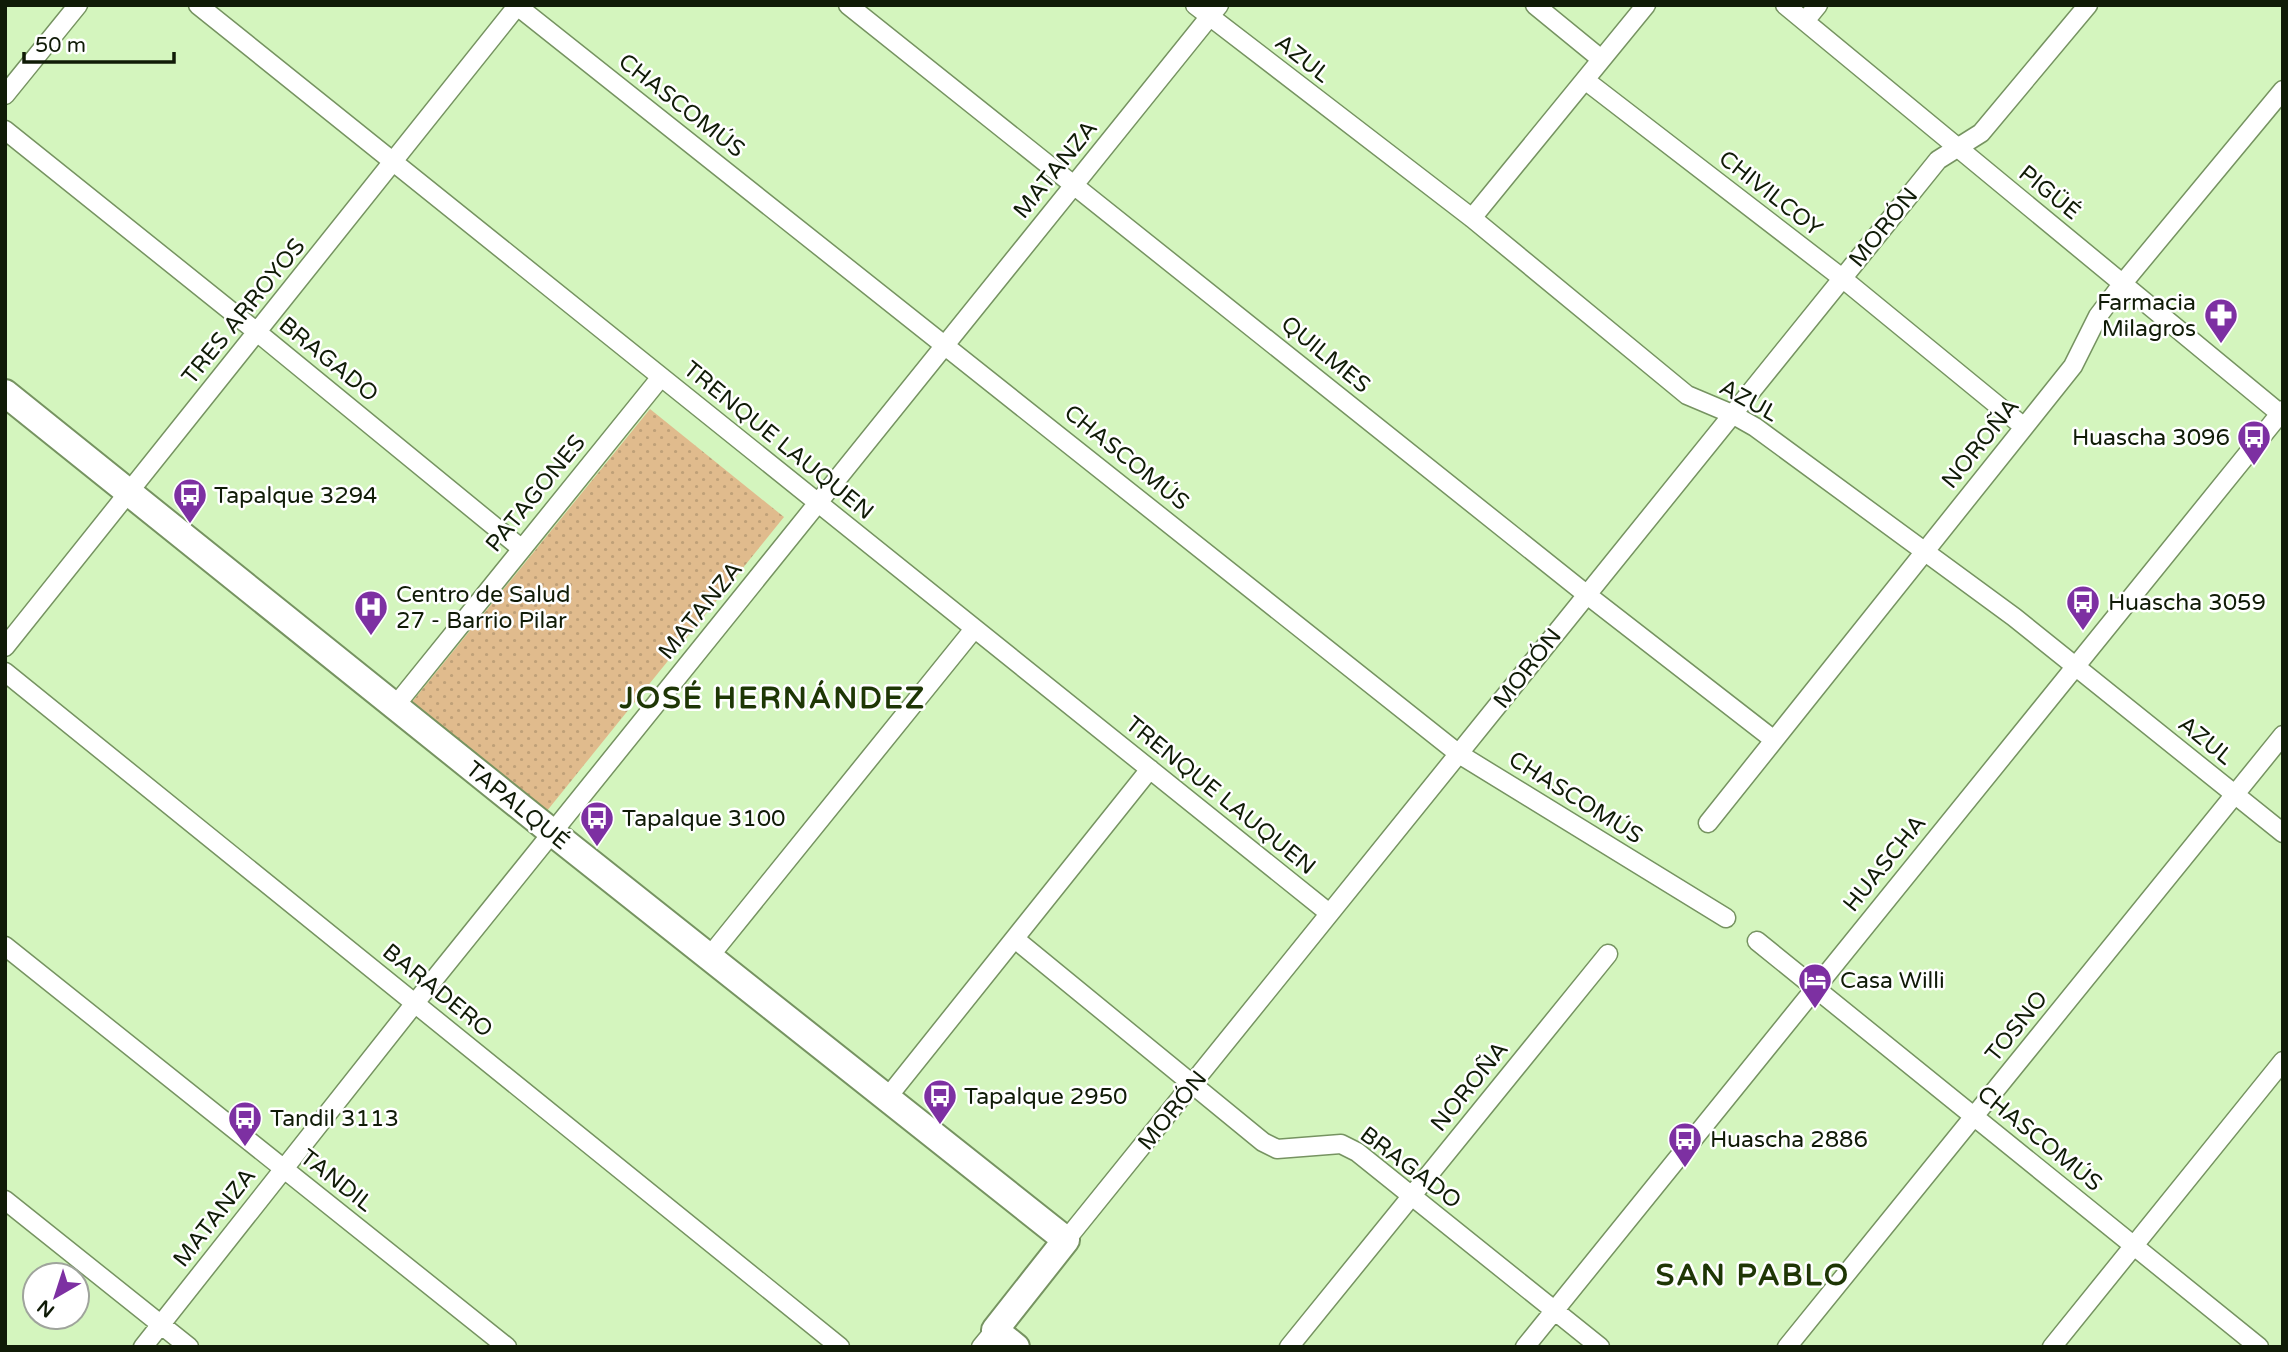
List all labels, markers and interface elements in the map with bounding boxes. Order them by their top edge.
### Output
scale bar [24,21,175,65]
street label: AZUL [1269,29,1336,89]
text: 50 m [35,33,86,58]
street label: CHASCOMÚS [613,48,750,164]
street label: MATANZA [1008,115,1104,224]
street label: CHIVILCOY [1713,145,1828,243]
street label: PIGÜÉ [2013,159,2086,226]
street label: MORÓN [1843,182,1924,273]
street label: TRES ARROYOS [176,233,311,390]
place label: Farmacia Milagros [2097,289,2196,343]
pharmacy icon: Farmacia Milagros [2202,296,2240,345]
street label: QUILMES [1275,310,1376,399]
street label: BRAGADO [273,311,384,408]
street label: TRENQUE LAUQUEN [678,355,879,526]
street label: AZUL [1714,373,1783,428]
street label: NOROÑA [1936,393,2026,494]
street label: CHASCOMÚS [1058,399,1195,517]
bus stop icon: Huascha 3096 [2235,418,2273,467]
place label: Huascha 3096 [2072,424,2230,452]
street label: PATAGONES [480,429,592,558]
bus stop icon: Tapalque 3294 [171,476,209,525]
place label: Tapalque 3294 [214,482,378,510]
street label: MATANZA [653,556,749,665]
place label: Centro de Salud 27 - Barrio Pilar [396,581,570,635]
bus stop icon: Huascha 3059 [2064,583,2102,632]
hospital icon: Centro de Salud 27 - Barrio Pilar [352,588,390,637]
place label: Huascha 3059 [2108,589,2266,617]
street label: MORÓN [1488,623,1568,714]
district label: JOSÉ HERNÁNDEZ [619,679,926,717]
street label: TRENQUE LAUQUEN [1120,710,1321,881]
street label: AZUL [2172,710,2238,771]
street label: CHASCOMÚS [1503,746,1648,850]
street label: TAPALQUÉ [460,755,575,856]
bus stop icon: Tapalque 3100 [578,799,616,848]
place label: Tapalque 3100 [622,805,786,833]
street label: HUASCHA [1837,810,1932,918]
street label: BARADERO [377,938,498,1044]
hotel icon: Casa Willi [1796,961,1834,1010]
place label: Casa Willi [1840,967,1945,995]
street label: TOSNO [1980,985,2054,1068]
street label: NOROÑA [1425,1036,1515,1137]
street label: MORÓN [1132,1065,1213,1156]
bus stop icon: Tapalque 2950 [921,1077,959,1126]
street label: CHASCOMÚS [1971,1080,2108,1198]
place label: Tapalque 2950 [964,1083,1128,1111]
bus stop icon: Tandil 3113 [226,1099,264,1148]
place label: Tandil 3113 [270,1105,399,1133]
bus stop icon: Huascha 2886 [1666,1120,1704,1169]
street label: BRAGADO [1354,1121,1467,1215]
place label: Huascha 2886 [1710,1126,1868,1154]
street label: TANDIL [294,1143,379,1218]
street label: MATANZA [167,1163,262,1273]
district label: SAN PABLO [1656,1257,1850,1294]
north arrow [21,1261,91,1331]
text: N [33,1295,59,1322]

